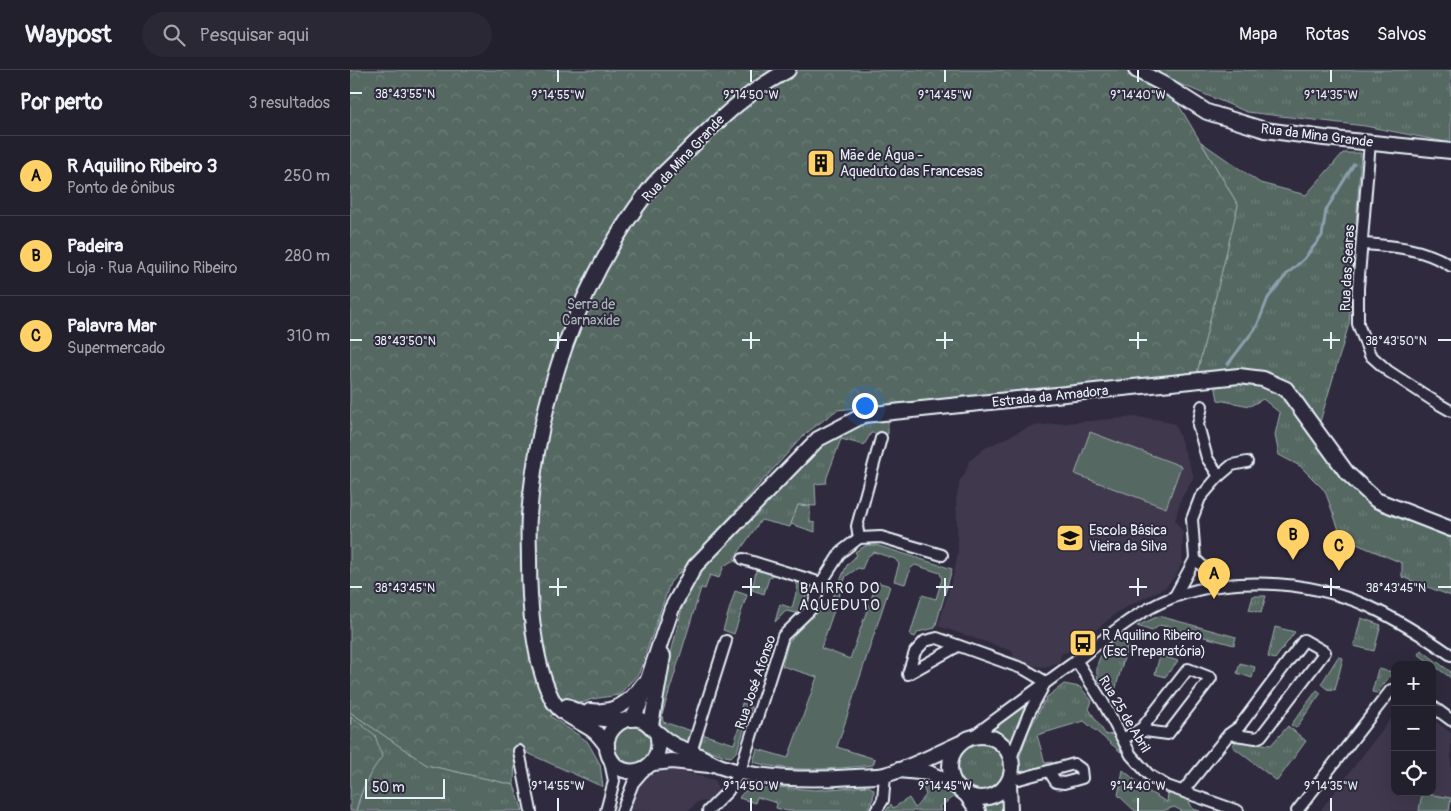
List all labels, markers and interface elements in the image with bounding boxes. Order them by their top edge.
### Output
search box [142,12,492,57]
text: Waypost [25,20,112,49]
icon: search [160,21,188,49]
text: Pesquisar aqui [200,23,309,47]
text: Mapa [1239,23,1277,46]
text: Rotas [1305,23,1349,46]
text: Salvos [1377,23,1426,46]
text: 38°43'55"N [375,87,435,102]
text: 9°14'55"W [531,88,585,103]
text: 9°14'50"W [723,88,779,103]
text: 9°14'45"W [918,88,972,103]
text: 9°14'40"W [1110,88,1166,103]
text: 9°14'35"W [1304,88,1358,103]
text: Por perto [20,89,102,116]
text: 3 resultados [248,93,330,113]
street label: Rua da Mina Grande [639,111,728,206]
street label: Rua da Mina Grande [1260,120,1374,151]
place label: Mãe de Água - Aqueduto das Francesas [840,146,984,180]
building icon: Mãe de Água - Aqueduto das Francesas [806,148,836,178]
text: R Aquilino Ribeiro 3 [67,154,217,178]
text: A [31,166,41,186]
text: 250 m [284,166,330,186]
text: Ponto de ônibus [67,178,175,198]
street label: Rua das Searas [1337,224,1358,312]
text: Padeira [67,234,123,258]
text: B [31,246,41,266]
text: 280 m [284,246,330,266]
text: Loja · Rua Aquilino Ribeiro [67,258,237,278]
park label: Serra de Carnaxide [562,296,620,329]
text: Palavra Mar [67,314,157,338]
text: C [31,326,41,346]
text: 310 m [286,326,330,346]
text: 38°43'50"N [374,334,436,349]
text: 38°43'50"N [1365,334,1427,349]
text: Supermercado [67,338,165,358]
street label: Estrada da Amadora [991,382,1109,411]
your location [852,393,878,419]
pin: B [1277,519,1309,560]
place label: Escola Básica Vieira da Silva [1089,522,1167,555]
school or university icon: Escola Básica Vieira da Silva [1055,523,1085,553]
pin: C [1323,530,1355,571]
pin: A [1198,558,1230,599]
district label: BAIRRO DO AQUEDUTO [799,579,881,615]
text: 38°43'45"N [375,581,435,596]
text: 38°43'45"N [1366,581,1426,596]
place label: R Aquilino Ribeiro (Esc Preparatória) [1102,627,1206,660]
bus stop icon: R Aquilino Ribeiro (Esc Preparatória) [1068,628,1098,658]
street label: Rua José Afonso [731,632,780,731]
map controls [1391,661,1436,796]
button: + [1391,661,1436,706]
street label: Rua 25 de Abril [1095,673,1154,756]
button: − [1391,706,1436,751]
button: locate [1391,751,1436,796]
scale bar [365,776,445,799]
text: 50 m [372,779,405,796]
text: 9°14'55"W [531,779,585,794]
text: 9°14'50"W [723,779,779,794]
text: 9°14'45"W [918,779,972,794]
text: 9°14'40"W [1110,779,1166,794]
text: 9°14'35"W [1304,779,1358,794]

